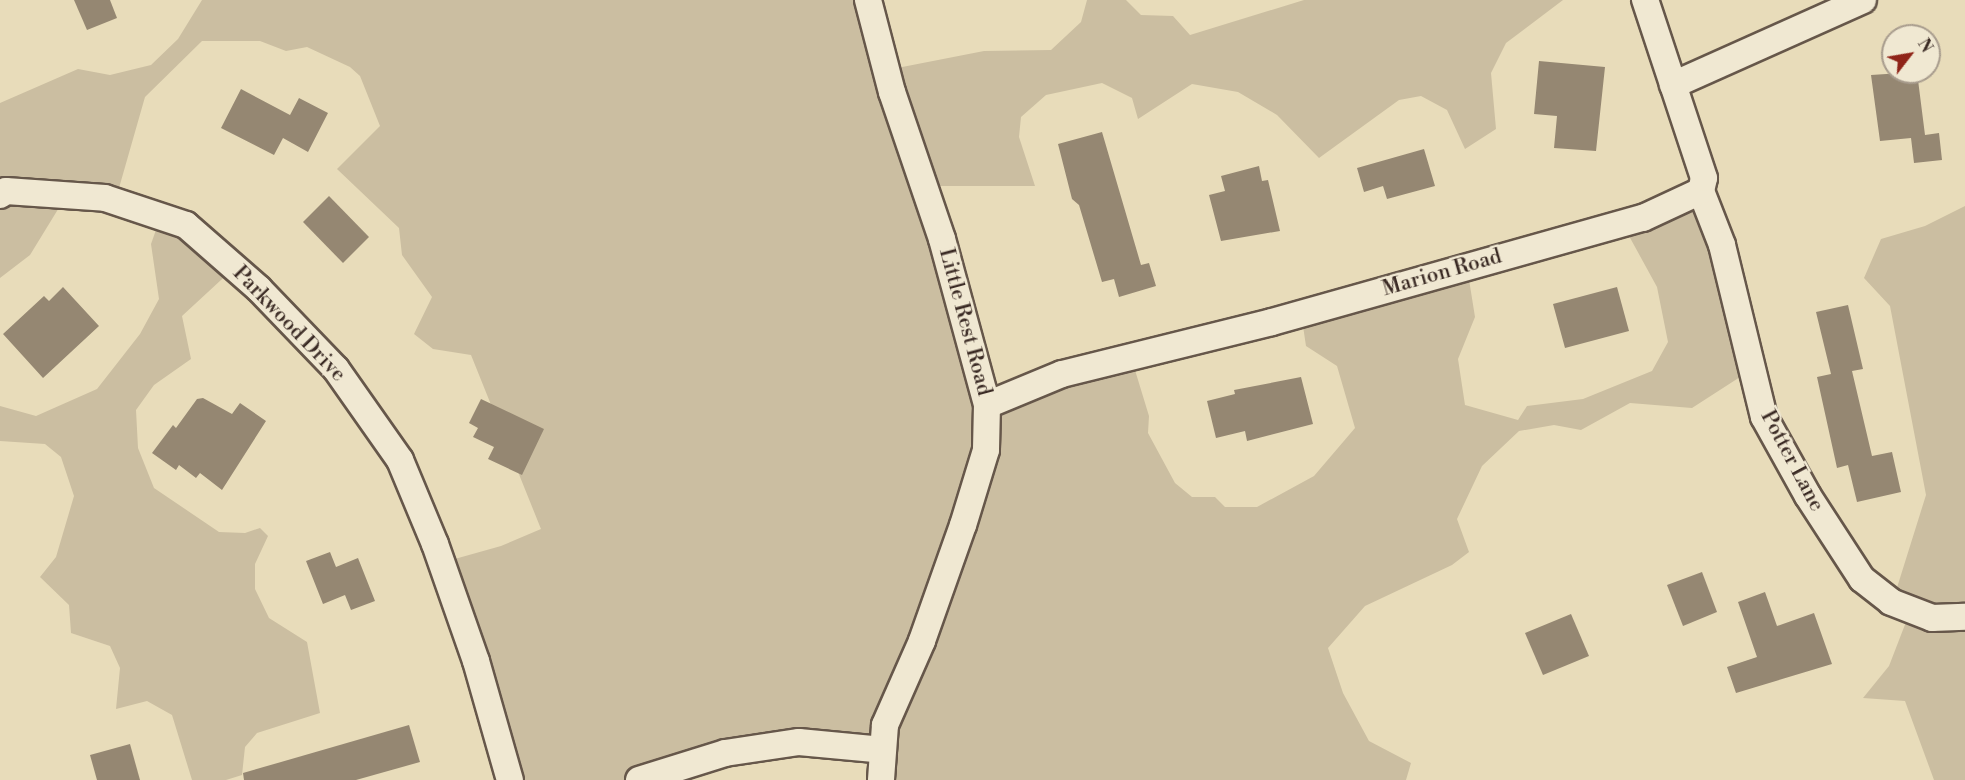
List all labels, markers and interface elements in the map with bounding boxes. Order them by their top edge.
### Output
north arrow [1881,24,1941,84]
text: N [1913,35,1937,56]
street label: Marion Road [1379,244,1505,302]
street label: Little Rest Road [933,246,997,398]
street label: Parkwood Drive [227,261,351,387]
street label: Potter Lane [1755,406,1829,516]

